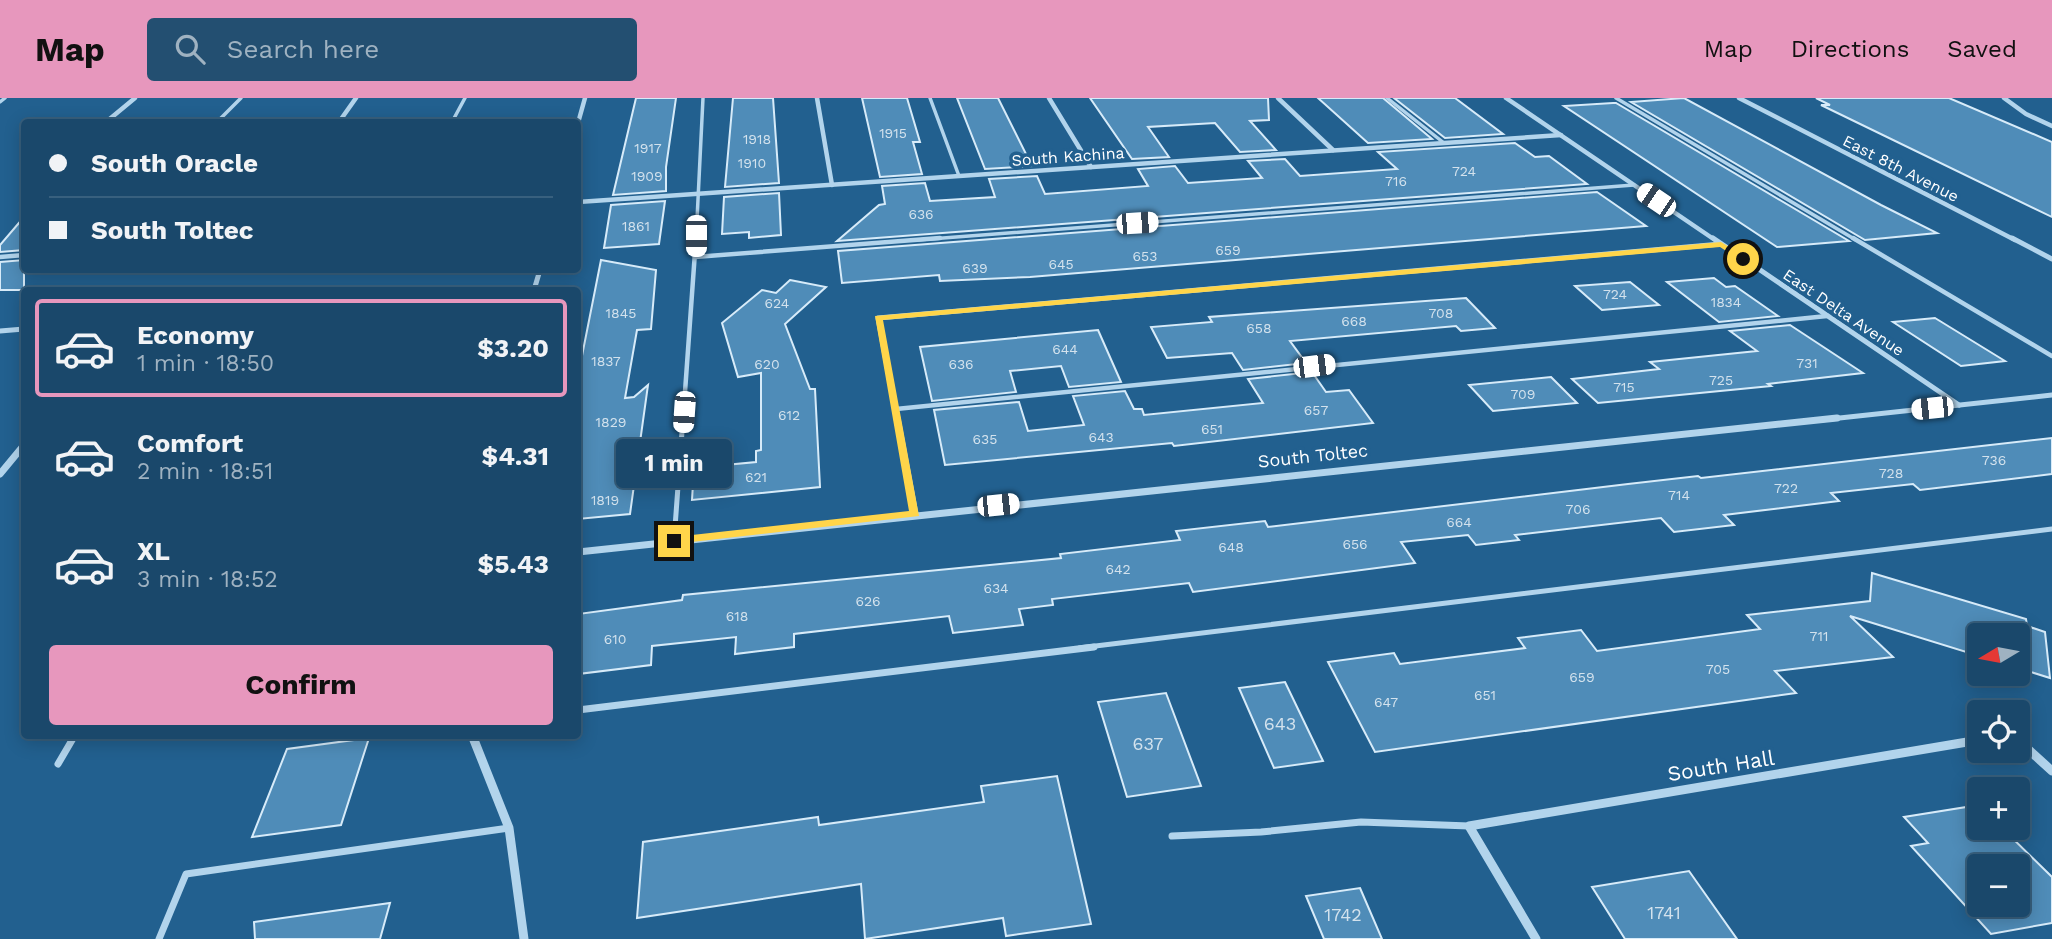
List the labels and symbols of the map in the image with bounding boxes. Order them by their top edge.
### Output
house number: 1915 [879,125,907,141]
house number: 1918 [743,131,771,147]
street label: East 8th Avenue [1840,131,1962,206]
house number: 1917 [634,140,662,156]
street label: South Kachina [1011,143,1125,170]
house number: 1910 [738,155,766,171]
house number: 724 [1452,163,1476,179]
house number: 1909 [631,168,663,184]
house number: 716 [1385,173,1407,189]
car [1633,180,1680,220]
house number: 636 [908,206,934,222]
car [1116,211,1159,235]
car [686,215,707,257]
house number: 1861 [622,218,650,234]
house number: 659 [1215,242,1241,258]
route start [1727,243,1759,275]
house number: 653 [1133,248,1157,264]
house number: 645 [1048,256,1074,272]
house number: 639 [962,260,988,276]
street label: East Delta Avenue [1780,265,1908,360]
house number: 724 [1603,286,1627,302]
house number: 1834 [1711,294,1741,310]
house number: 624 [765,295,789,311]
house number: 1845 [606,305,636,321]
house number: 708 [1429,305,1453,321]
house number: 668 [1341,313,1367,329]
house number: 658 [1246,320,1272,336]
house number: 644 [1052,341,1078,357]
house number: 1837 [591,353,621,369]
car [1292,353,1337,379]
house number: 731 [1796,355,1818,371]
house number: 620 [754,356,780,372]
house number: 636 [948,356,974,372]
house number: 725 [1709,372,1733,388]
house number: 715 [1613,379,1635,395]
house number: 709 [1511,386,1535,402]
car [673,390,696,434]
car [1911,395,1954,421]
house number: 657 [1304,402,1328,418]
house number: 612 [778,407,800,423]
house number: 1829 [596,414,626,430]
house number: 651 [1201,421,1223,437]
house number: 643 [1088,429,1114,445]
house number: 635 [973,431,997,447]
street label: South Toltec [1257,439,1369,472]
callout: 1 min [616,440,732,488]
house number: 736 [1982,452,2006,468]
house number: 728 [1879,465,1903,481]
house number: 621 [745,469,767,485]
house number: 722 [1774,480,1798,496]
house number: 714 [1668,487,1690,503]
house number: 1819 [591,492,619,508]
car [977,492,1020,518]
house number: 706 [1566,501,1590,517]
house number: 664 [1446,514,1472,530]
route end [658,525,690,557]
house number: 656 [1342,536,1368,552]
house number: 648 [1218,539,1244,555]
house number: 642 [1105,561,1131,577]
house number: 634 [983,580,1009,596]
house number: 626 [855,593,881,609]
house number: 618 [726,608,748,624]
north arrow [1967,623,2030,686]
house number: 711 [1810,628,1828,644]
house number: 610 [604,631,626,647]
house number: 705 [1706,661,1730,677]
house number: 659 [1569,669,1595,685]
house number: 651 [1474,687,1496,703]
house number: 647 [1374,694,1398,710]
house number: 643 [1264,713,1296,734]
house number: 637 [1133,733,1163,754]
street label: South Hall [1666,745,1777,786]
house number: 1741 [1647,902,1681,923]
house number: 1742 [1324,904,1362,925]

